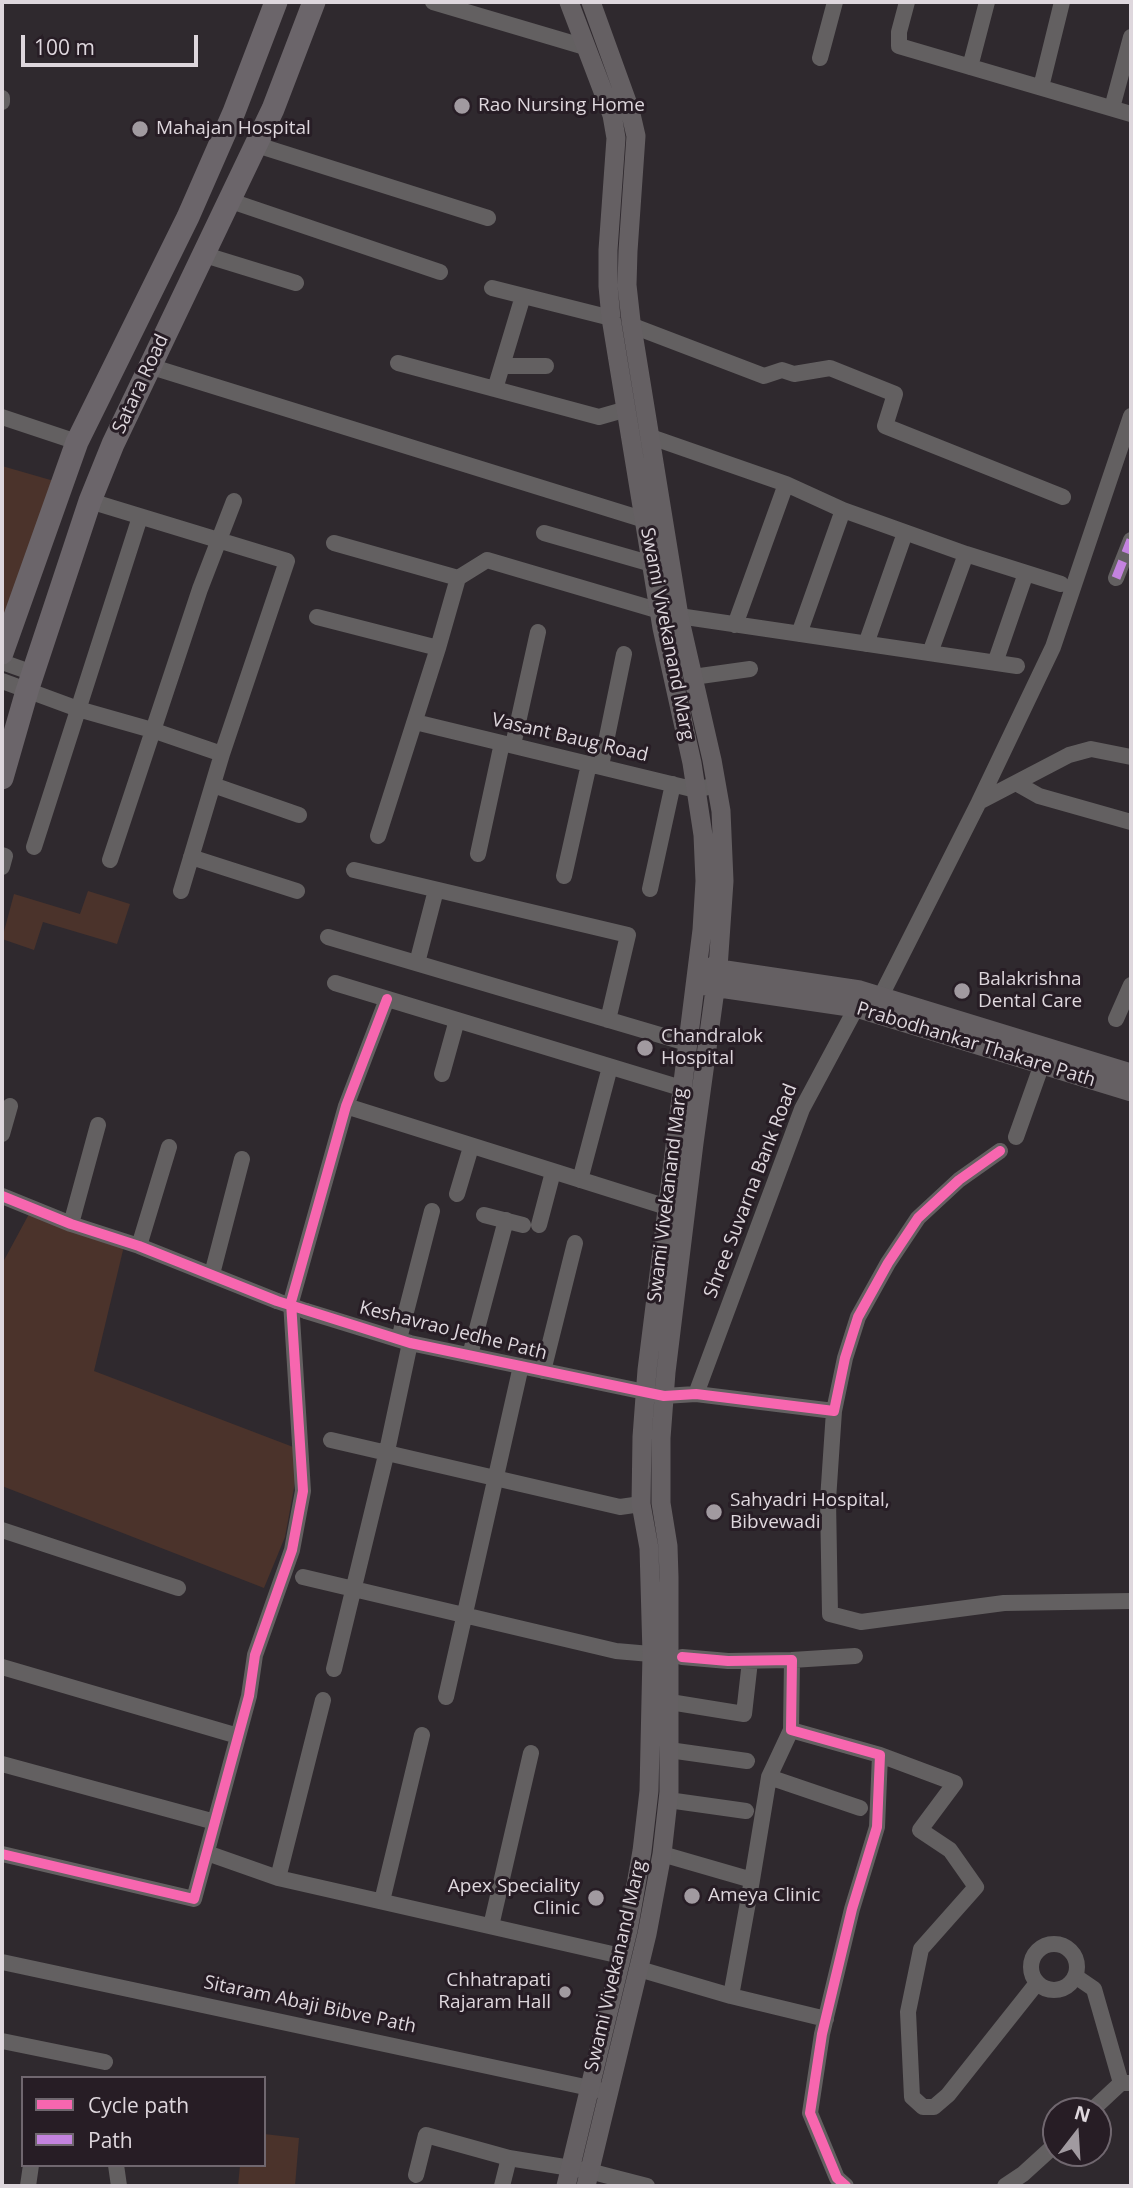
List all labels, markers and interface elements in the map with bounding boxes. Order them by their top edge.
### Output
scale bar [24,21,201,65]
text: 100 m [34,33,95,61]
place label: Rao Nursing Home [478,95,645,117]
marker: Rao Nursing Home [452,96,472,116]
place label: Mahajan Hospital [156,118,311,140]
marker: Mahajan Hospital [130,119,150,139]
street label: Satara Road [108,331,174,437]
street label: Swami Vivekanand Marg [635,526,699,742]
street label: Vasant Baug Road [490,709,650,767]
place label: Balakrishna Dental Care [978,969,1082,1013]
marker: Balakrishna Dental Care [952,981,972,1001]
street label: Prabodhankar Thakare Path [854,998,1098,1092]
place label: Chandralok Hospital [661,1026,763,1070]
marker: Chandralok Hospital [635,1038,655,1058]
street label: Shree Suvarna Bank Road [700,1081,802,1301]
street label: Swami Vivekanand Marg [644,1086,692,1304]
street label: Keshavrao Jedhe Path [357,1297,549,1365]
place label: Sahyadri Hospital, Bibvewadi [730,1490,890,1534]
marker: Sahyadri Hospital, Bibvewadi [704,1502,724,1522]
street label: Swami Vivekanand Marg [581,1858,651,2074]
place label: Apex Speciality Clinic [448,1876,580,1920]
place label: Ameya Clinic [708,1885,820,1907]
marker: Ameya Clinic [682,1886,702,1906]
marker: Apex Speciality Clinic [586,1888,606,1908]
place label: Chhatrapati Rajaram Hall [438,1970,551,2014]
street label: Sitaram Abaji Bibve Path [202,1971,418,2039]
marker: Chhatrapati Rajaram Hall [557,1984,573,2000]
legend [21,2076,266,2167]
text: Cycle path [88,2091,189,2119]
north arrow [1042,2097,1112,2167]
text: N [1071,2099,1094,2129]
text: Path [88,2126,133,2154]

